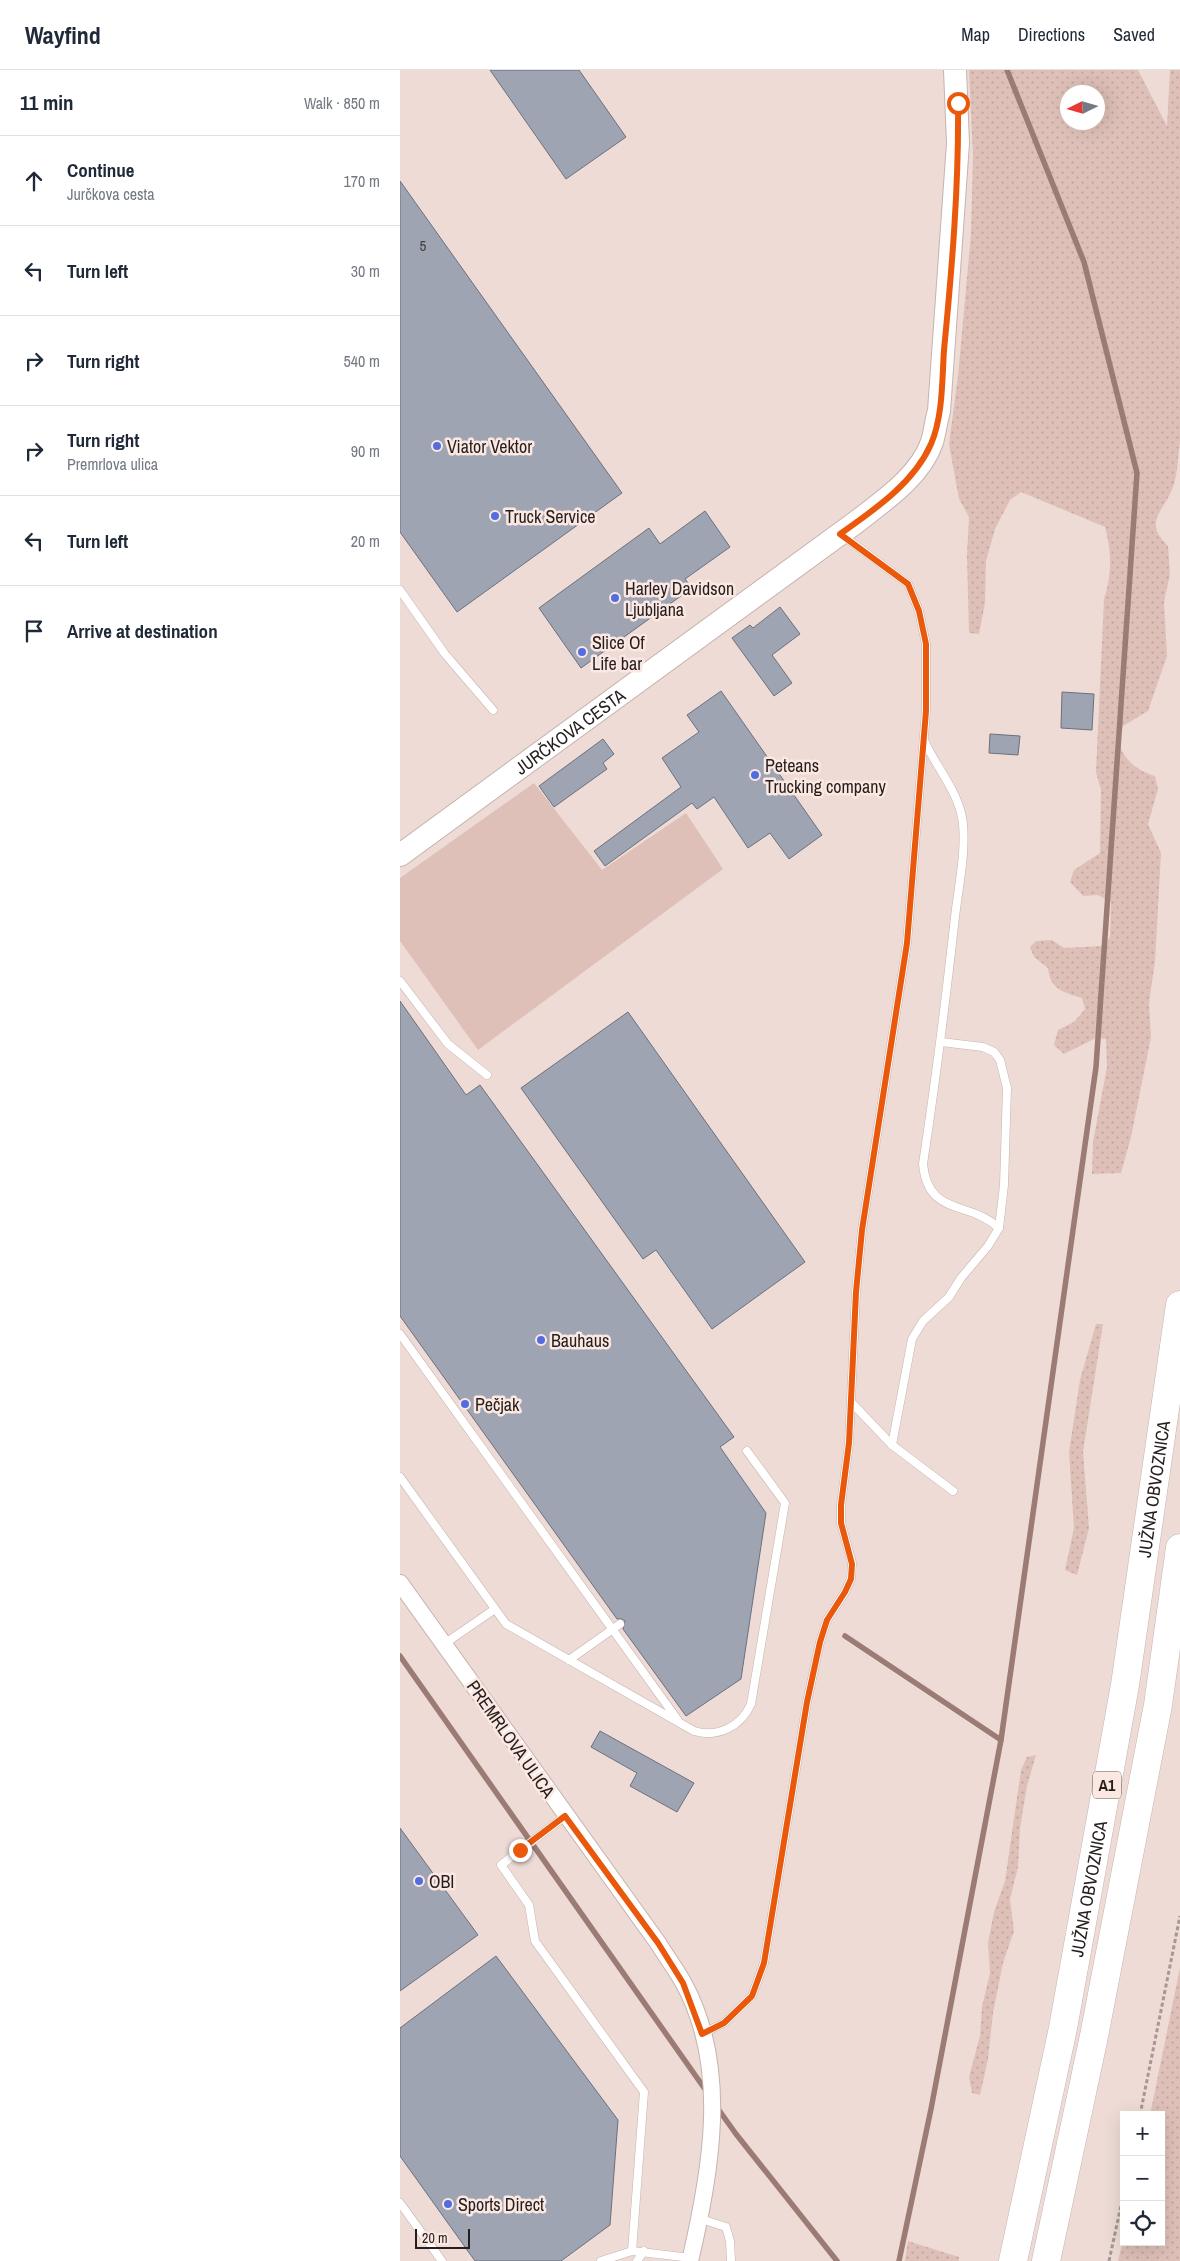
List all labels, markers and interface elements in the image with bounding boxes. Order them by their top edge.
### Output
text: Wayfind [25,19,101,51]
text: Map [961,22,990,47]
text: Directions [1018,22,1085,47]
text: Saved [1113,22,1155,47]
north arrow [1060,85,1105,130]
text: 11 min [20,88,74,117]
text: Walk · 850 m [304,92,380,114]
route start [947,92,970,115]
text: Continue [67,157,135,183]
icon: ahead [20,167,48,195]
text: 170 m [344,170,380,192]
text: Jurčkova cesta [67,183,155,205]
house number: 5 [420,235,427,256]
icon: left [20,257,48,285]
text: Turn left [67,258,128,284]
text: 30 m [351,260,380,282]
icon: right [20,347,48,375]
text: Turn right [67,348,139,374]
text: 540 m [344,350,380,372]
text: Turn right [67,427,139,453]
place label: Viator Vektor [447,434,532,459]
icon: right [20,437,48,465]
text: 90 m [351,440,380,462]
marker: Viator Vektor [431,440,443,452]
text: Premrlova ulica [67,453,158,475]
place label: Truck Service [505,504,596,529]
marker: Truck Service [489,510,501,522]
icon: left [20,527,48,555]
text: Turn left [67,528,128,554]
text: 20 m [351,530,380,552]
place label: Harley Davidson Ljubljana [625,576,734,622]
marker: Harley Davidson Ljubljana [609,592,621,604]
icon: arrive [20,617,48,645]
text: Arrive at destination [67,618,218,644]
place label: Slice Of Life bar [592,630,645,676]
marker: Slice Of Life bar [576,646,588,658]
street label: JURČKOVA CESTA [509,682,630,780]
place label: Peteans Trucking company [765,753,886,799]
marker: Peteans Trucking company [749,769,761,781]
place label: Bauhaus [551,1328,609,1353]
marker: Bauhaus [535,1334,547,1346]
place label: Pečjak [475,1392,520,1417]
marker: Pečjak [459,1398,471,1410]
street label: JUŽNA OBVOZNICA [1131,1419,1176,1559]
street label: PREMRLOVA ULICA [461,1675,561,1803]
road number: A1 [1093,1772,1121,1798]
street label: JUŽNA OBVOZNICA [1064,1818,1113,1959]
route end [509,1839,532,1862]
place label: OBI [429,1869,454,1894]
marker: OBI [413,1875,425,1887]
map controls [1120,2111,1165,2246]
button: + [1120,2111,1165,2156]
button: − [1120,2156,1165,2201]
place label: Sports Direct [458,2192,544,2217]
marker: Sports Direct [442,2198,454,2210]
button: locate [1120,2201,1165,2246]
scale bar [415,2226,470,2249]
text: 20 m [422,2229,448,2247]

